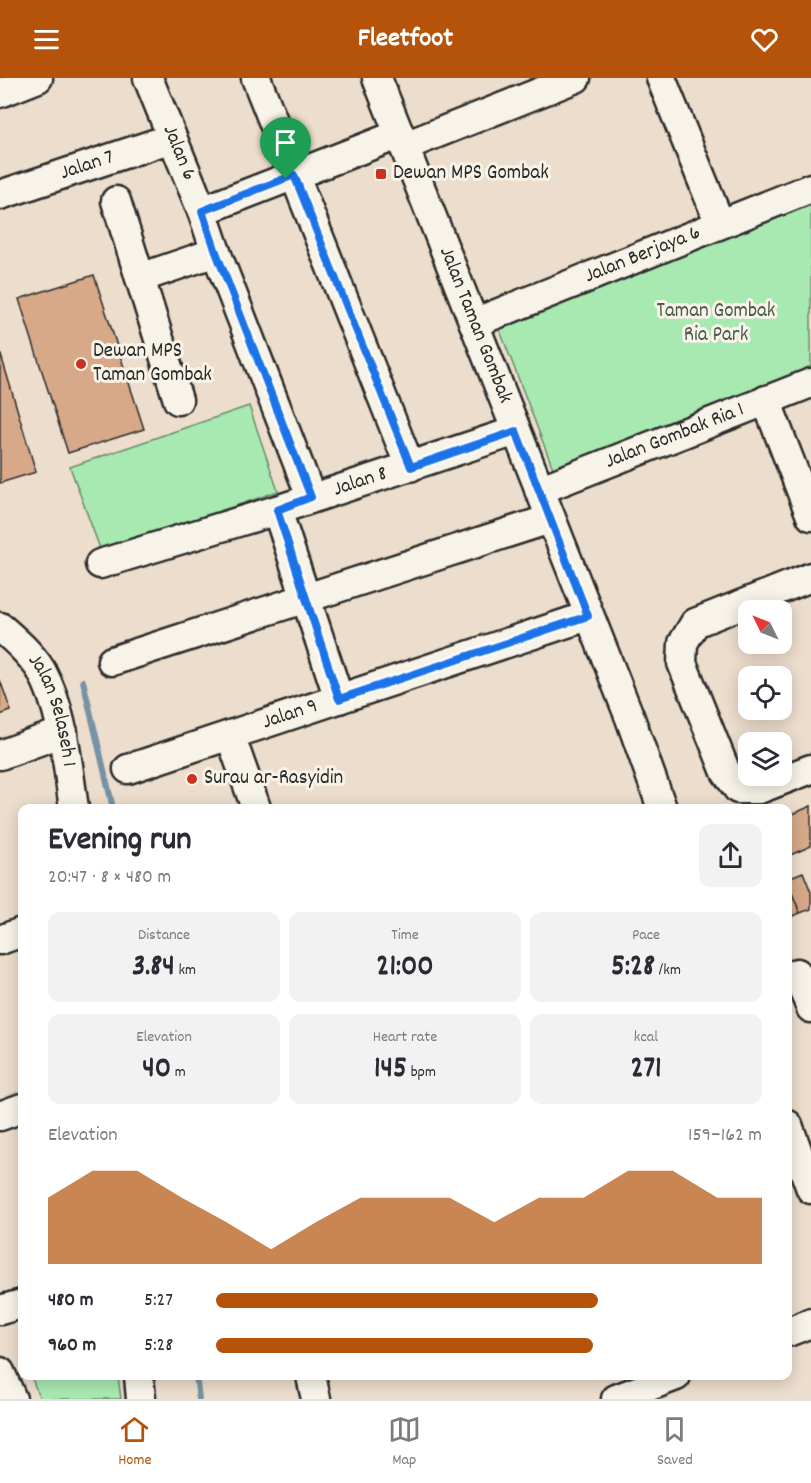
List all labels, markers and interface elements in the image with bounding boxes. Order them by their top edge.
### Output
text: Fleetfoot [358,20,453,59]
icon: menu [30,23,63,56]
icon: heart [748,23,781,56]
pin [260,117,311,179]
street label: Jalan 6 [154,121,203,185]
icon: arrive [269,126,302,159]
street label: Jalan 7 [57,143,118,189]
place label: Dewan MPS Gombak [393,159,549,189]
marker: Dewan MPS Gombak [374,167,388,181]
street label: Jalan Berjaya 6 [580,219,706,292]
street label: Jalan Taman Gombak [430,243,519,408]
park label: Taman Gombak Ria Park [657,297,775,351]
place label: Dewan MPS Taman Gombak [93,337,212,391]
marker: Dewan MPS Taman Gombak [74,357,88,371]
street label: Jalan Gombak Ria 1 [601,396,749,477]
street label: Jalan 8 [330,459,391,505]
north arrow [738,600,792,654]
map controls [738,600,792,786]
street label: Jalan Selaseh 1 [20,647,83,769]
button: locate [738,666,792,720]
street label: Jalan 9 [259,692,322,738]
button: layers [738,732,792,786]
place label: Surau ar-Rasyidin [204,764,343,794]
marker: Surau ar-Rasyidin [185,772,199,786]
text: Evening run [48,818,192,865]
button: share [699,824,762,887]
text: 20:47 · 8 × 480 m [48,864,171,892]
text: Distance [138,924,190,947]
text: Time [391,924,419,947]
text: Pace [632,924,660,947]
text: 3.84 [132,947,175,990]
text: 21:00 [376,947,434,990]
text: 5:28 [611,947,655,990]
text: km [175,959,196,982]
text: /km [655,959,681,982]
text: Elevation [136,1026,192,1049]
text: Heart rate [373,1026,437,1049]
text: kcal [634,1026,658,1049]
text: 40 [142,1049,171,1092]
text: 145 [374,1049,407,1092]
text: 271 [630,1049,662,1092]
text: m [171,1061,186,1084]
text: bpm [407,1061,436,1084]
text: Elevation [48,1122,118,1150]
text: 159–162 m [688,1122,762,1150]
text: 480 m [48,1287,94,1315]
text: 5:27 [144,1287,173,1315]
text: 960 m [48,1332,96,1360]
text: 5:28 [144,1332,173,1360]
tab: Home [118,1413,152,1472]
tab: Map [388,1413,421,1472]
tab: Saved [657,1413,693,1472]

